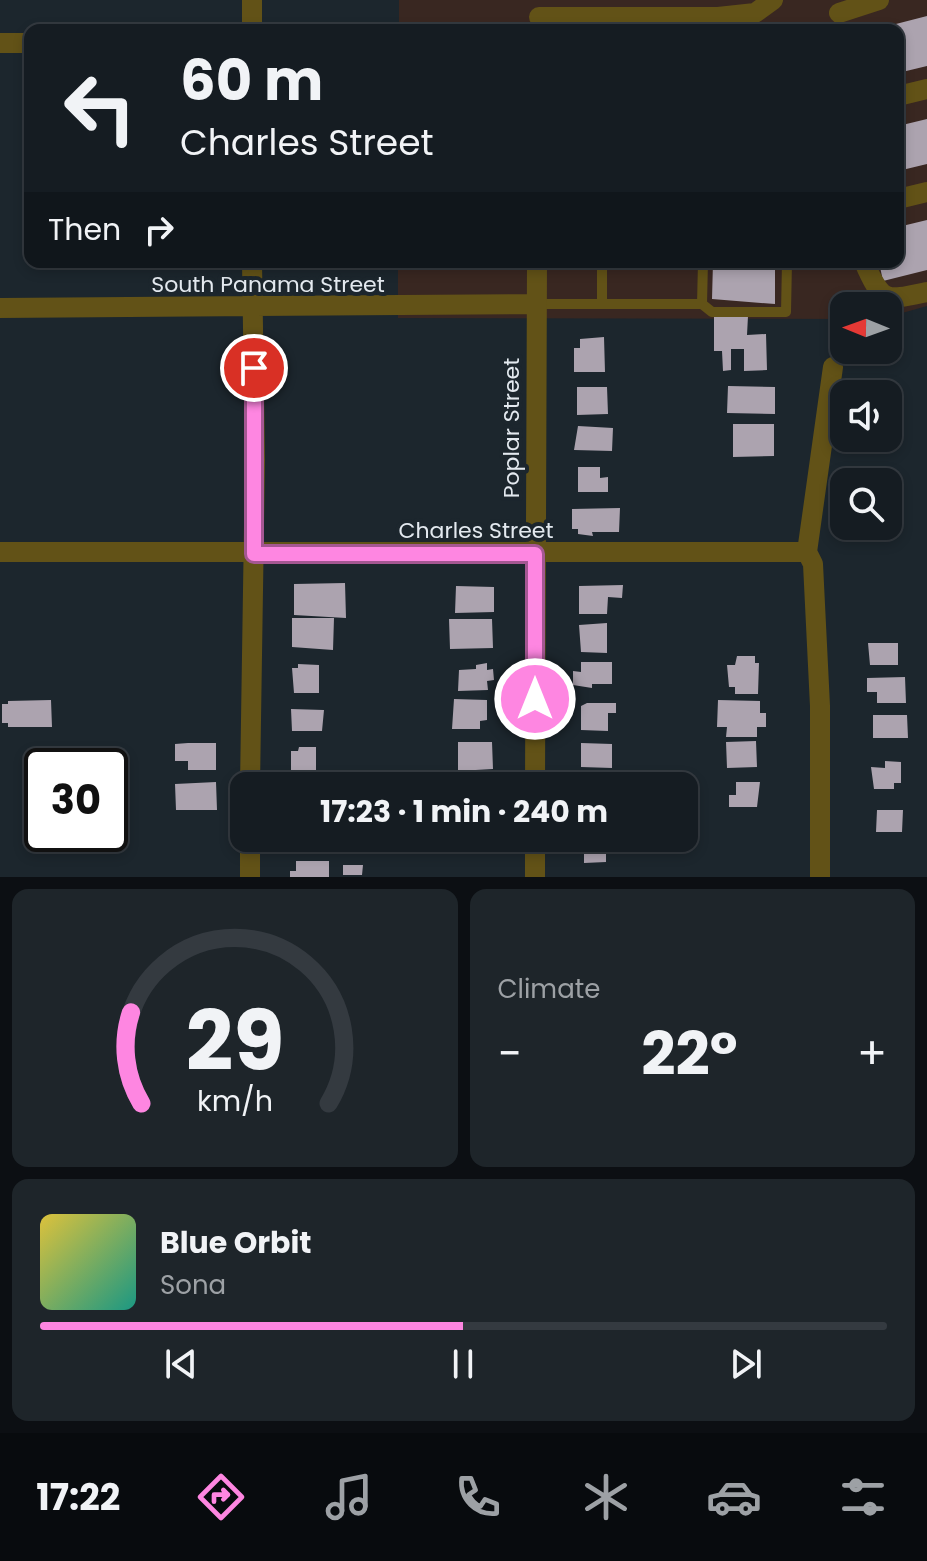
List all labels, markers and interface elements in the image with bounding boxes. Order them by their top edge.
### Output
text: 60 m [180,41,323,120]
icon: left [48,56,152,160]
text: Charles Street [180,117,434,168]
text: Then [48,208,121,251]
icon: right [137,208,181,252]
street label: South Panama Street [151,269,385,300]
north arrow [830,292,902,364]
map controls [830,292,902,540]
pin [220,334,288,402]
icon: arrive [232,346,276,390]
street label: Poplar Street [496,358,527,498]
button: sound [830,380,902,452]
button: search [830,468,902,540]
street label: Charles Street [399,515,553,546]
position arrow [493,657,577,741]
speed limit sign: 30 [24,748,128,852]
text: 17:23 · 1 min · 240 m [320,790,608,833]
text: Climate [498,971,600,1007]
text: 29 [185,983,284,1099]
text: 22° [641,1012,738,1096]
text: − [498,1023,522,1084]
text: + [857,1023,887,1084]
text: km/h [197,1081,273,1121]
text: Blue Orbit [160,1221,312,1264]
text: Sona [160,1267,226,1303]
icon: previous [159,1342,203,1386]
icon: pause [441,1342,485,1386]
icon: next [724,1342,768,1386]
icon: directions [193,1469,249,1525]
icon: music [321,1469,377,1525]
icon: phone [450,1469,506,1525]
icon: climate [578,1469,634,1525]
icon: car [706,1469,762,1525]
icon: filters [835,1469,891,1525]
text: 17:22 [36,1472,120,1523]

